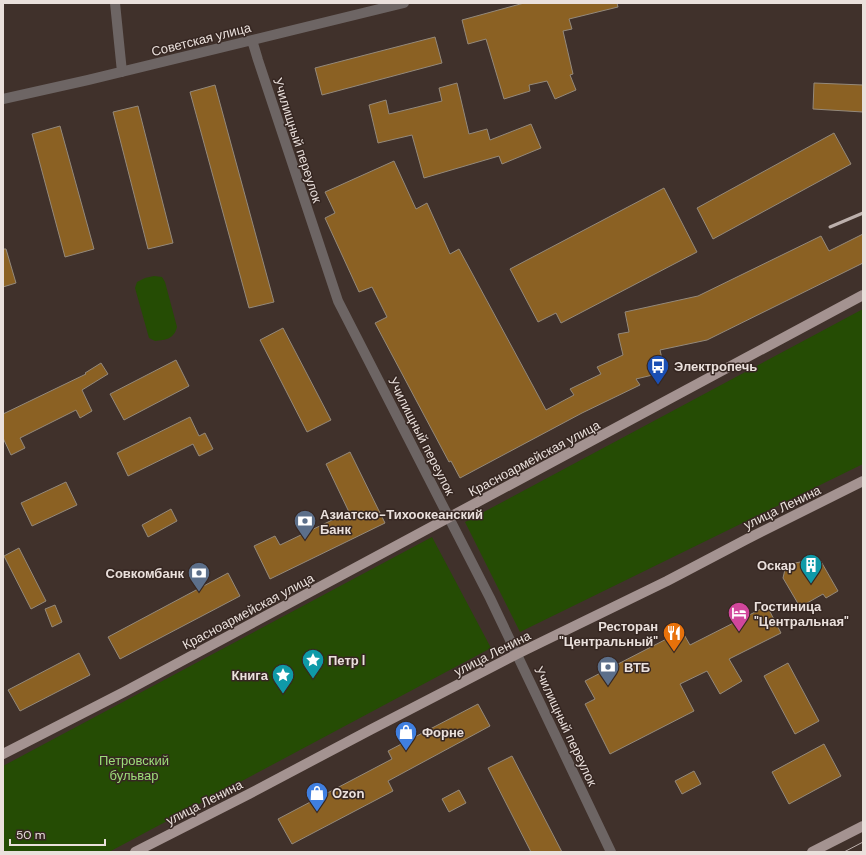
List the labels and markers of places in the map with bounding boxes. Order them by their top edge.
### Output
bus stop icon: Электропечь [645,353,671,386]
place label: Электропечь [674,358,757,375]
place label: Азиатско-Тихоокеанский Банк [320,506,483,538]
bank icon: Азиатско-Тихоокеанский Банк [292,508,318,541]
building icon: Оскар [798,552,824,585]
place label: Оскар [757,557,796,574]
bank icon: Совкомбанк [186,560,212,593]
place label: Совкомбанк [106,565,184,582]
place label: Гостиница "Центральная" [754,598,849,630]
hotel icon: Гостиница "Центральная" [726,600,752,633]
place label: Ресторан "Центральный" [559,618,658,650]
restaurant icon: Ресторан "Центральный" [661,620,687,653]
place icon: Петр I [300,647,326,680]
place label: Петр I [328,652,365,669]
bank icon: ВТБ [595,654,621,687]
place label: ВТБ [624,659,650,676]
place icon: Книга [270,662,296,695]
place label: Книга [232,667,269,684]
shop icon: Форне [393,719,419,752]
place label: Форне [422,724,464,741]
shop icon: Ozon [304,780,330,813]
place label: Ozon [332,785,365,802]

